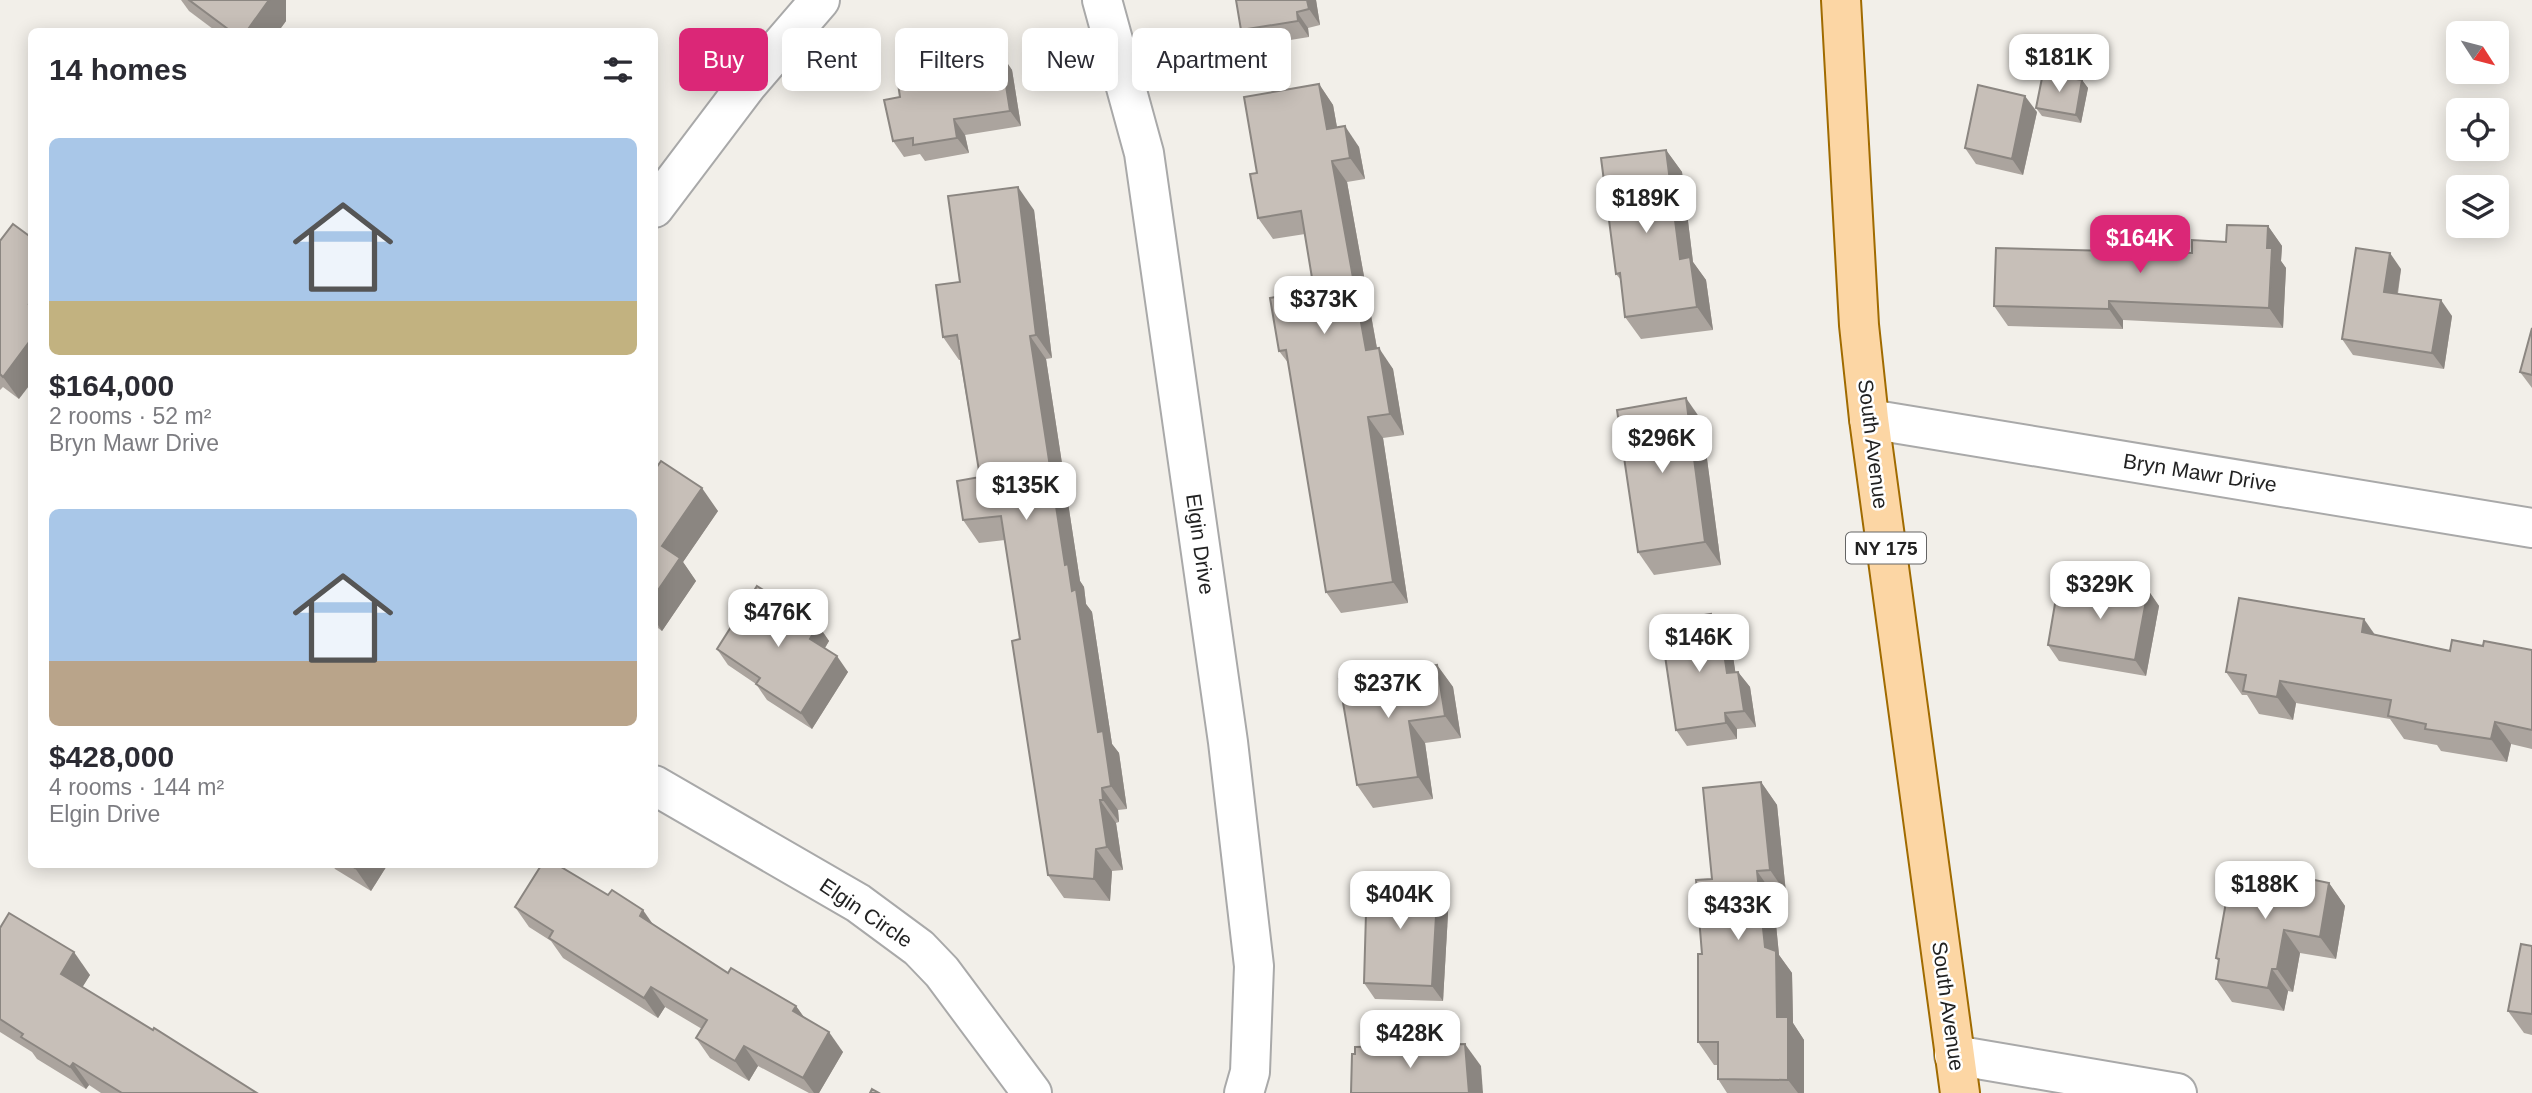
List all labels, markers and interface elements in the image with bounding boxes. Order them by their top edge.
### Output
north arrow [2446,21,2510,84]
map controls [2446,21,2509,238]
chip: Buy [679,28,768,91]
chip: Rent [782,28,881,91]
chip: Filters [895,28,1008,91]
chip: New [1022,28,1118,91]
chip: Apartment [1132,28,1291,91]
pin: $181K [2010,34,2108,94]
text: $181K [2025,44,2093,70]
icon: filters [599,51,637,89]
text: 14 homes [49,53,187,86]
button: locate [2446,98,2509,161]
button: layers [2446,175,2509,238]
pin: $189K [1597,176,1695,235]
icon: home [280,184,406,310]
text: $189K [1612,185,1680,211]
pin: $164K [2091,216,2189,275]
text: $164K [2106,225,2174,251]
pin: $373K [1275,276,1373,336]
text: $373K [1290,286,1358,312]
text: $164,000 [49,369,174,402]
street label: South Avenue [1854,378,1893,510]
text: 2 rooms · 52 m² [49,403,211,429]
pin: $296K [1613,416,1711,475]
text: $296K [1628,425,1696,451]
text: Bryn Mawr Drive [49,430,219,456]
street label: Bryn Mawr Drive [2122,449,2279,496]
pin: $135K [977,462,1075,522]
text: $135K [992,472,1060,498]
street label: Elgin Drive [1182,492,1219,596]
road number: NY 175 [1846,533,1926,564]
icon: home [280,555,406,681]
pin: $329K [2051,562,2149,621]
text: $329K [2066,571,2134,597]
pin: $476K [729,590,827,649]
text: $476K [744,599,812,625]
pin: $146K [1650,614,1748,674]
text: $146K [1665,624,1733,650]
pin: $237K [1339,660,1437,720]
text: $237K [1354,670,1422,696]
text: $428,000 [49,740,174,773]
text: 4 rooms · 144 m² [49,774,224,800]
text: Elgin Drive [49,801,160,827]
pin: $188K [2216,862,2314,921]
text: $188K [2231,871,2299,897]
pin: $404K [1351,872,1449,931]
street label: Elgin Circle [816,873,917,952]
text: $404K [1366,881,1434,907]
pin: $433K [1689,883,1787,942]
text: $433K [1704,892,1772,918]
street label: South Avenue [1928,940,1969,1072]
pin: $428K [1361,1010,1459,1070]
text: $428K [1376,1020,1444,1046]

